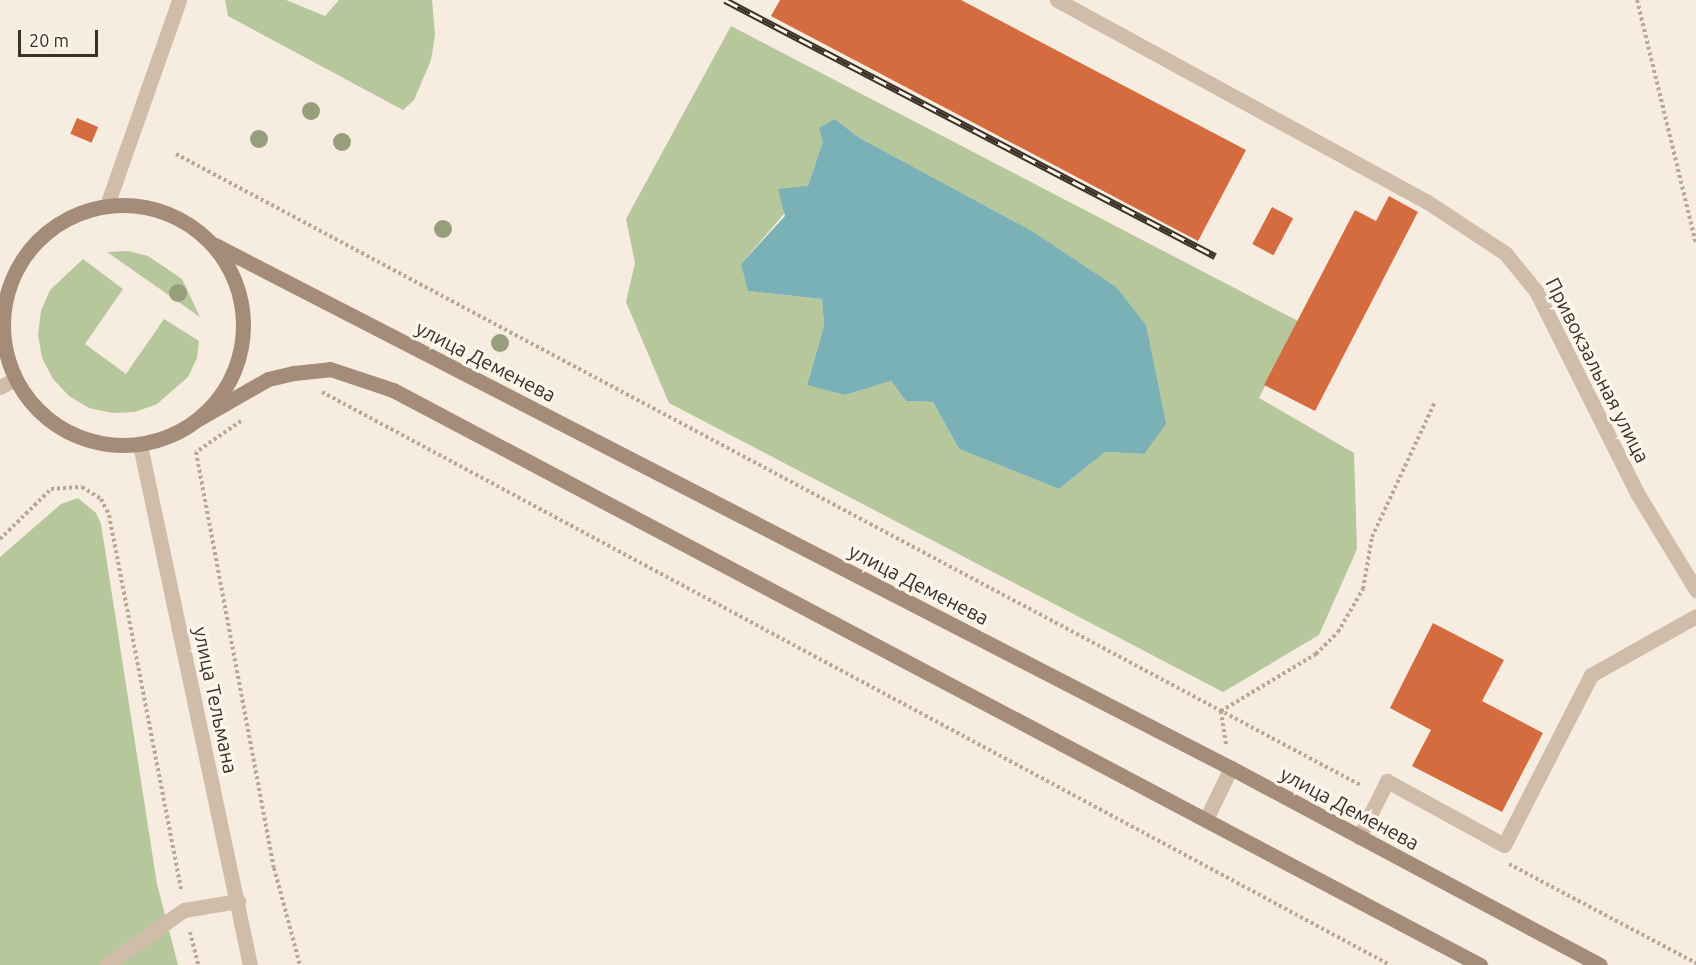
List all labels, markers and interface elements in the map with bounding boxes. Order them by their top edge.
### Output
scale bar [21,18,100,56]
text: 20 m [29,30,69,50]
street label: Привокзальная улица [1541,274,1655,466]
street label: улица Деменева [412,315,560,407]
street label: улица Деменева [845,538,993,630]
street label: улица Тельмана [189,624,243,776]
street label: улица Деменева [1276,761,1424,855]

